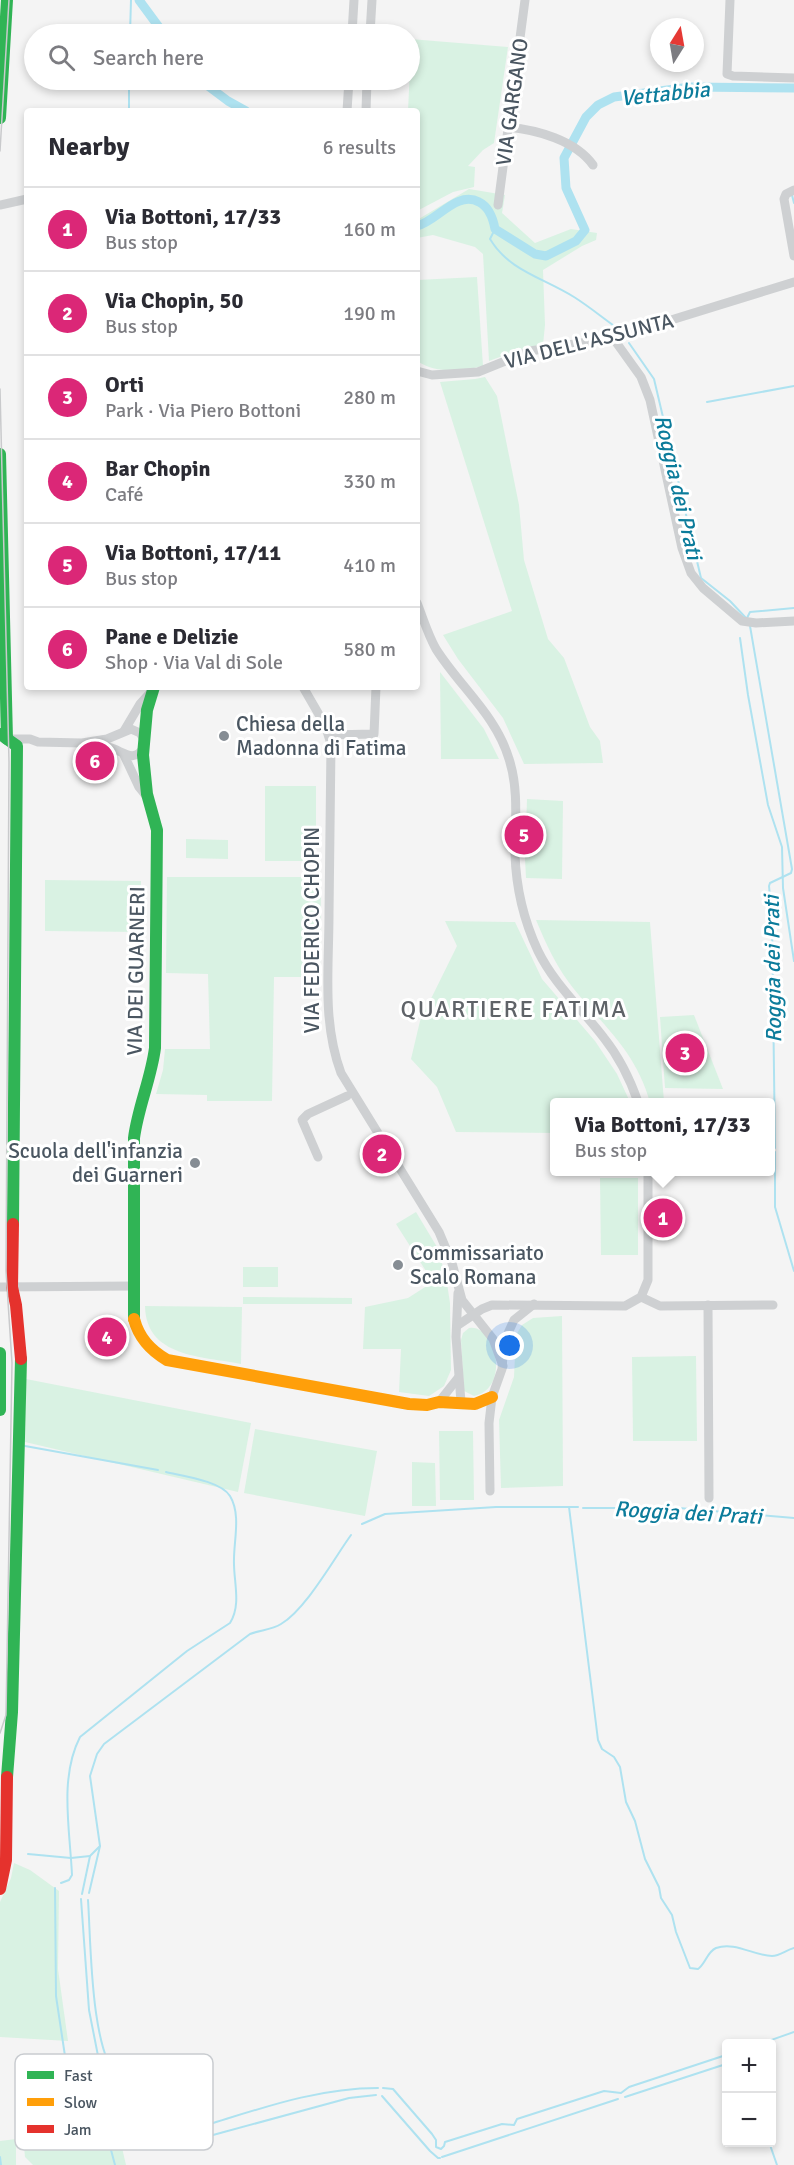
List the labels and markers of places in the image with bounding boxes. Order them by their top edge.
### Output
place label: Chiesa della Madonna di Fatima [236,711,406,761]
marker: Chiesa della Madonna di Fatima [217,729,231,743]
pin: 6 [76,738,115,783]
pin: 5 [504,812,544,858]
pin: 3 [666,1030,704,1076]
pin: 2 [362,1132,401,1176]
place label: Scuola dell'infanzia dei Guarneri [8,1138,183,1188]
marker: Scuola dell'infanzia dei Guarneri [188,1156,202,1170]
pin: 1 [644,1196,682,1240]
place label: Commissariato Scalo Romana [410,1240,544,1290]
marker: Commissariato Scalo Romana [391,1258,405,1272]
pin: 4 [88,1314,126,1360]

